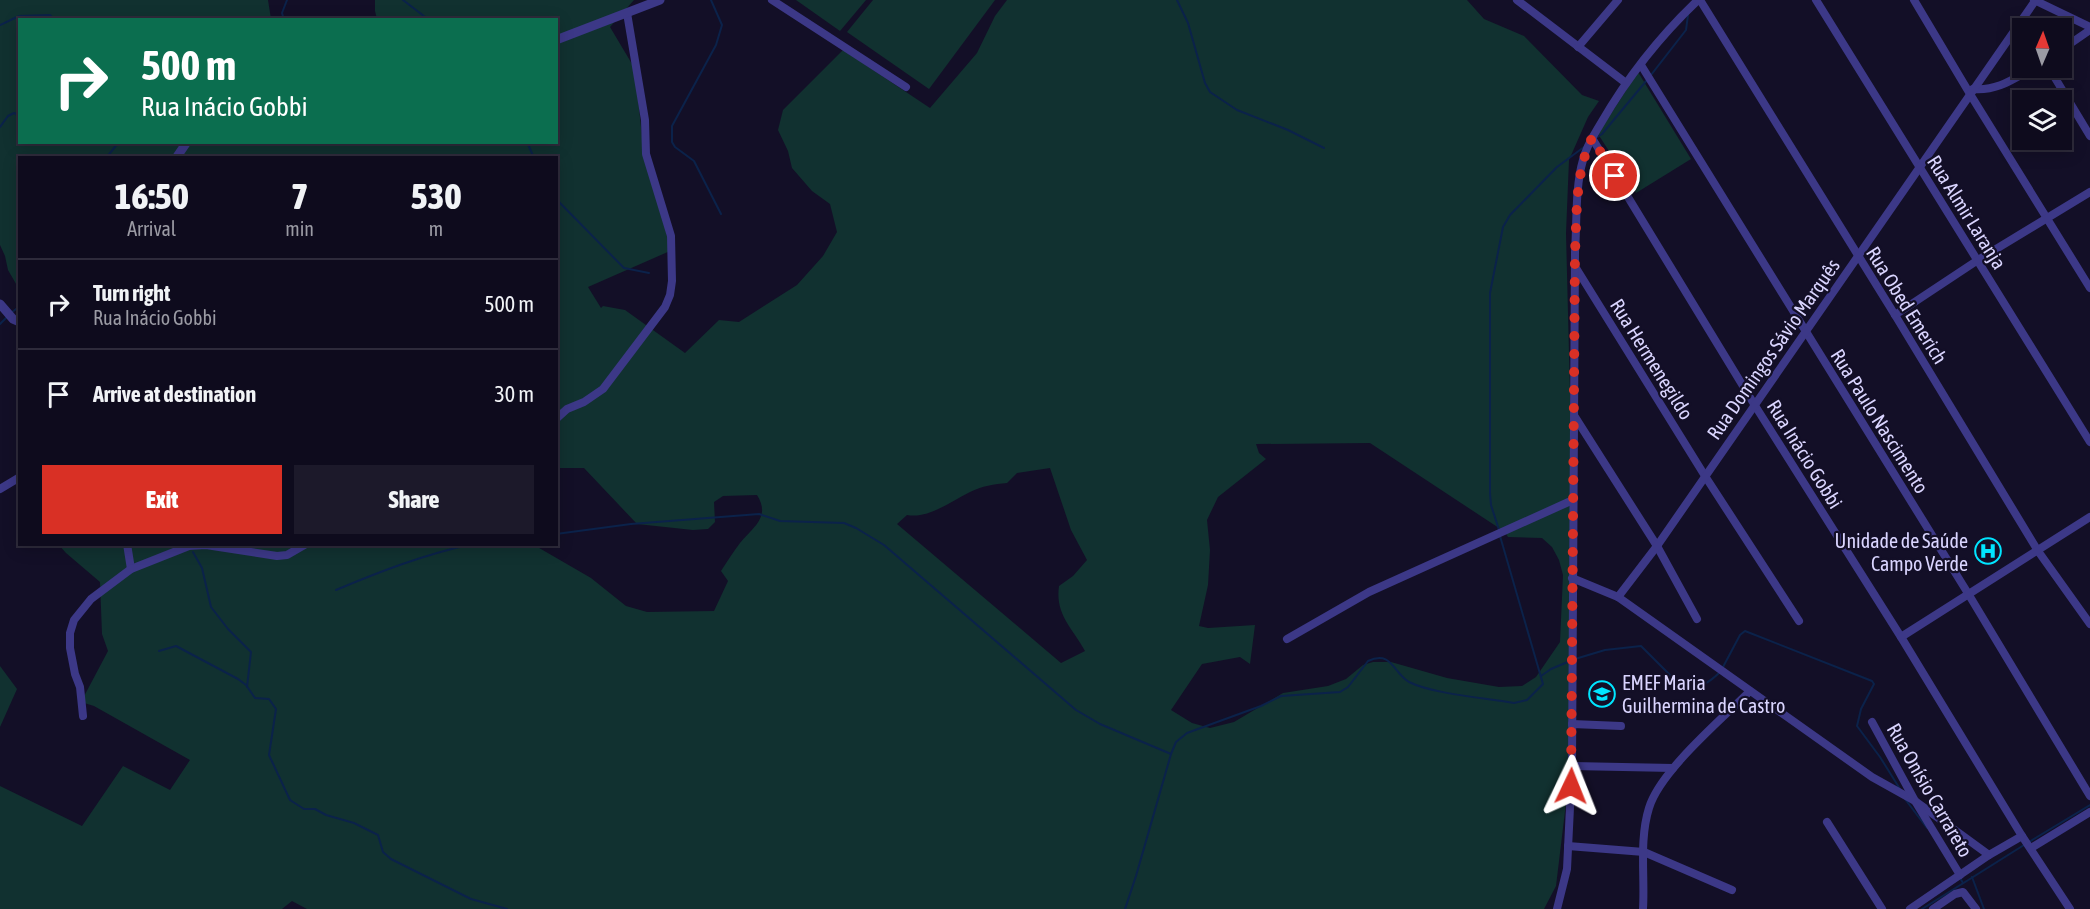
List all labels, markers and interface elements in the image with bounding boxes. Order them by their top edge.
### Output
north arrow [2012,18,2072,78]
map controls [2012,18,2072,150]
text: 500 m [141,41,236,89]
icon: right [42,42,120,120]
button: layers [2012,90,2072,150]
text: Rua Inácio Gobbi [141,91,308,122]
pin [1589,150,1640,201]
street label: Rua Almir Laranja [1923,151,2011,273]
icon: arrive [1598,159,1631,192]
text: 16:50 [115,175,189,217]
text: 7 [291,175,308,217]
text: 530 [411,175,461,217]
text: Arrival [127,217,176,240]
text: min [285,217,314,240]
text: m [429,217,443,240]
street label: Rua Obed Emerich [1862,242,1952,368]
street label: Rua Domingos Sávio Marquês [1702,254,1844,444]
text: Turn right [93,280,170,306]
icon: right [42,288,75,321]
text: 500 m [484,291,534,317]
street label: Rua Hermenegildo [1606,294,1698,424]
text: Rua Inácio Gobbi [93,306,217,329]
street label: Rua Paulo Nascimento [1826,345,1934,497]
icon: arrive [42,378,75,411]
text: Arrive at destination [93,381,256,407]
text: 30 m [494,381,534,407]
street label: Rua Inácio Gobbi [1763,396,1847,512]
button: Exit [42,465,282,534]
button: Share [294,465,534,534]
place label: Unidade de Saúde Campo Verde [1835,529,1968,575]
hospital icon: Unidade de Saúde Campo Verde [1973,536,2003,566]
place label: EMEF Maria Guilhermina de Castro [1622,671,1785,717]
school or university icon: EMEF Maria Guilhermina de Castro [1587,679,1617,709]
street label: Rua Onísio Carrareto [1882,719,1978,861]
position arrow [1539,754,1603,818]

